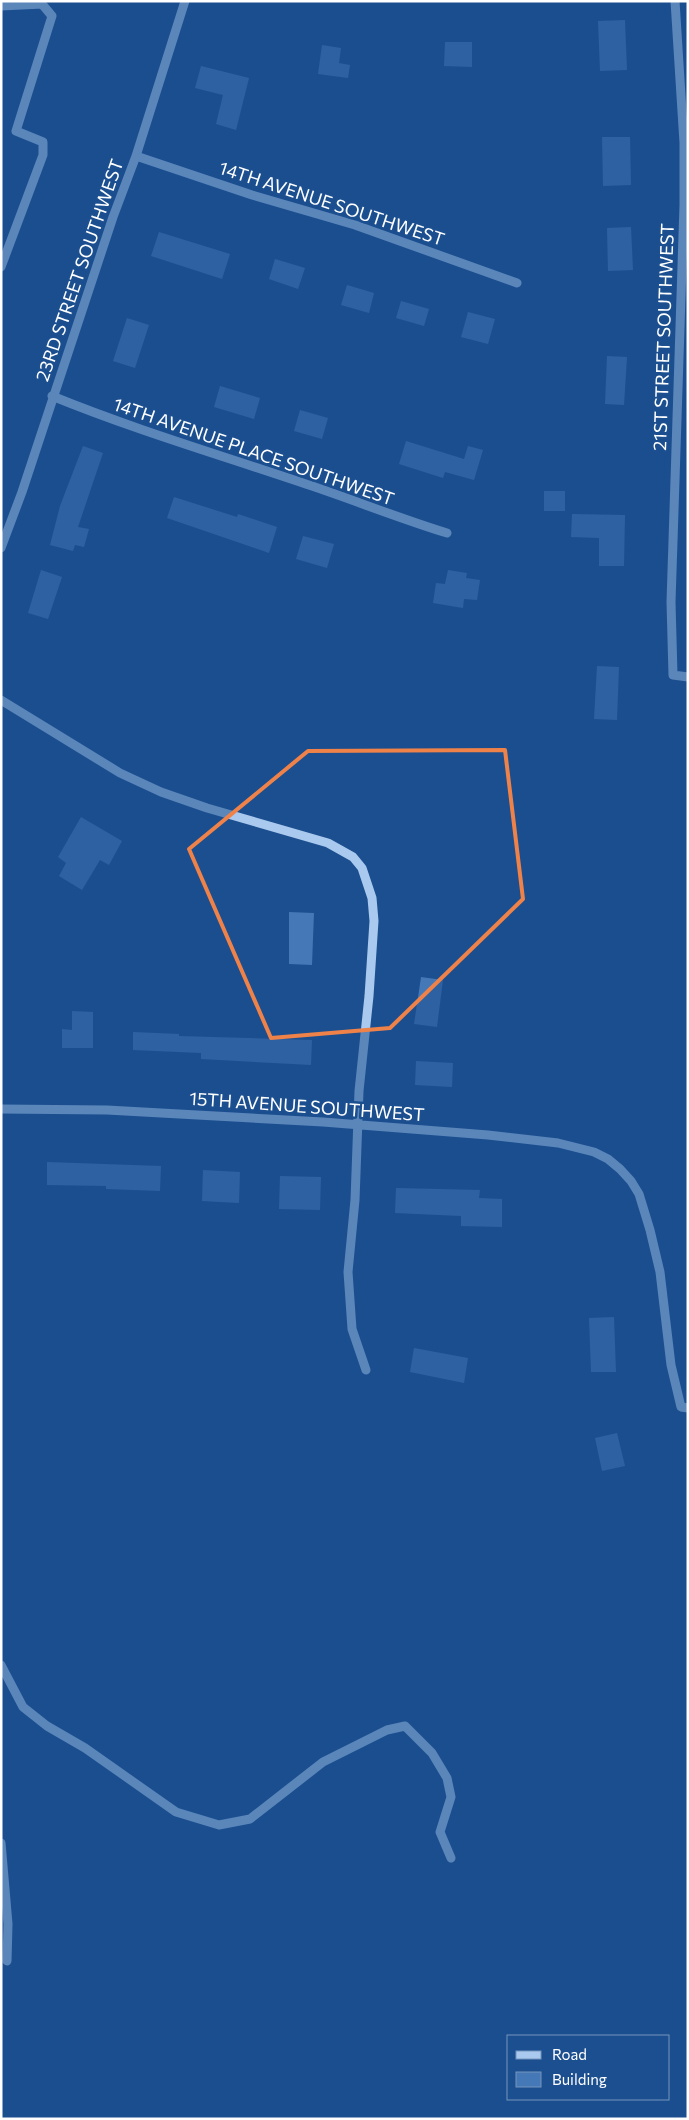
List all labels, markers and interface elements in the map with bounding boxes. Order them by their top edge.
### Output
street label: 23RD STREET SOUTHWEST [31,156,127,384]
street label: 14TH AVENUE SOUTHWEST [217,156,447,250]
street label: 21ST STREET SOUTHWEST [648,223,678,451]
street label: 14TH AVENUE PLACE SOUTHWEST [111,392,397,510]
street label: 15TH AVENUE SOUTHWEST [189,1087,425,1125]
legend [507,2035,669,2100]
text: Road [552,2045,587,2063]
text: Building [552,2070,607,2088]

